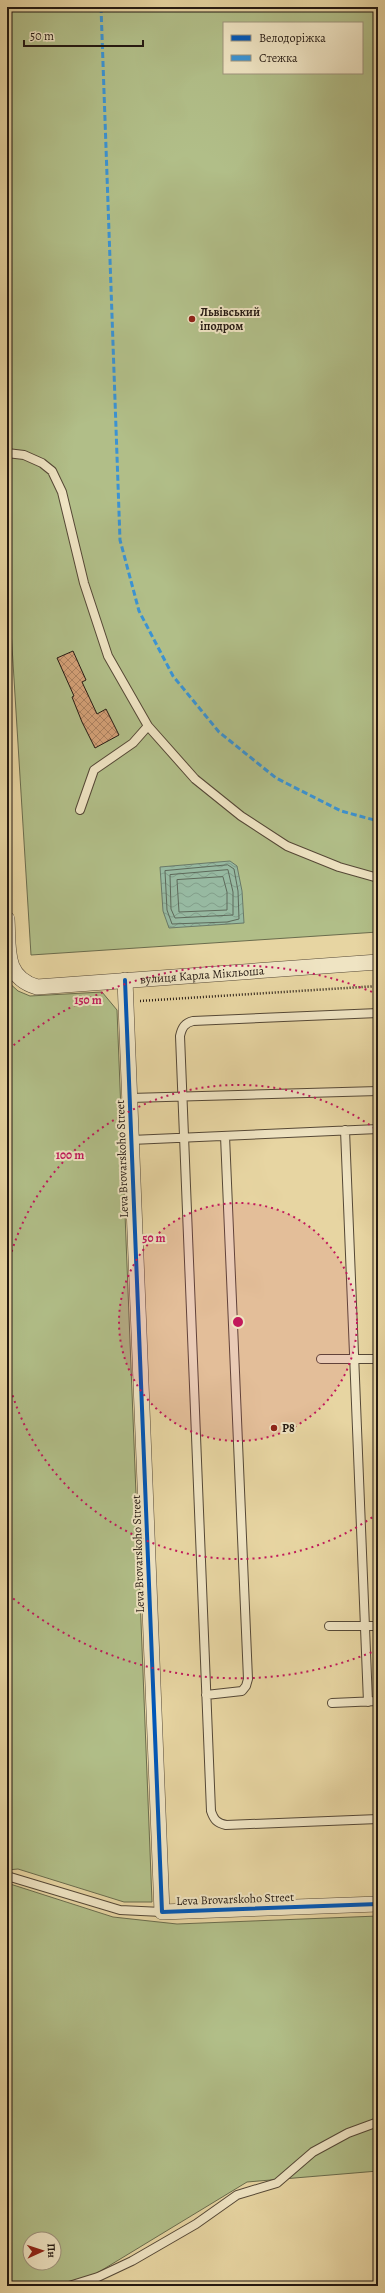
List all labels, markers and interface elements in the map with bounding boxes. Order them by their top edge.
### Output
scale bar [24,22,143,48]
legend [223,22,363,74]
text: 50 m [30,28,54,44]
text: Велодоріжка [259,30,326,46]
text: Стежка [259,50,298,66]
place label: Львівський іподром [200,304,260,334]
marker: Львівський іподром [187,314,197,324]
street label: вулиця Карла Мікльоша [139,962,265,987]
text: 150 m [74,992,102,1008]
street label: Leva Brovarskoho Street [112,1100,132,1218]
text: 100 m [56,1147,84,1163]
text: 50 m [142,1230,166,1246]
centre of rings [231,1315,245,1329]
place label: P8 [282,1420,295,1436]
marker: P8 [269,1423,279,1433]
street label: Leva Brovarskoho Street [128,1495,148,1613]
street label: Leva Brovarskoho Street [176,1889,294,1909]
north arrow [22,2231,62,2271]
text: Пн [44,2243,59,2259]

